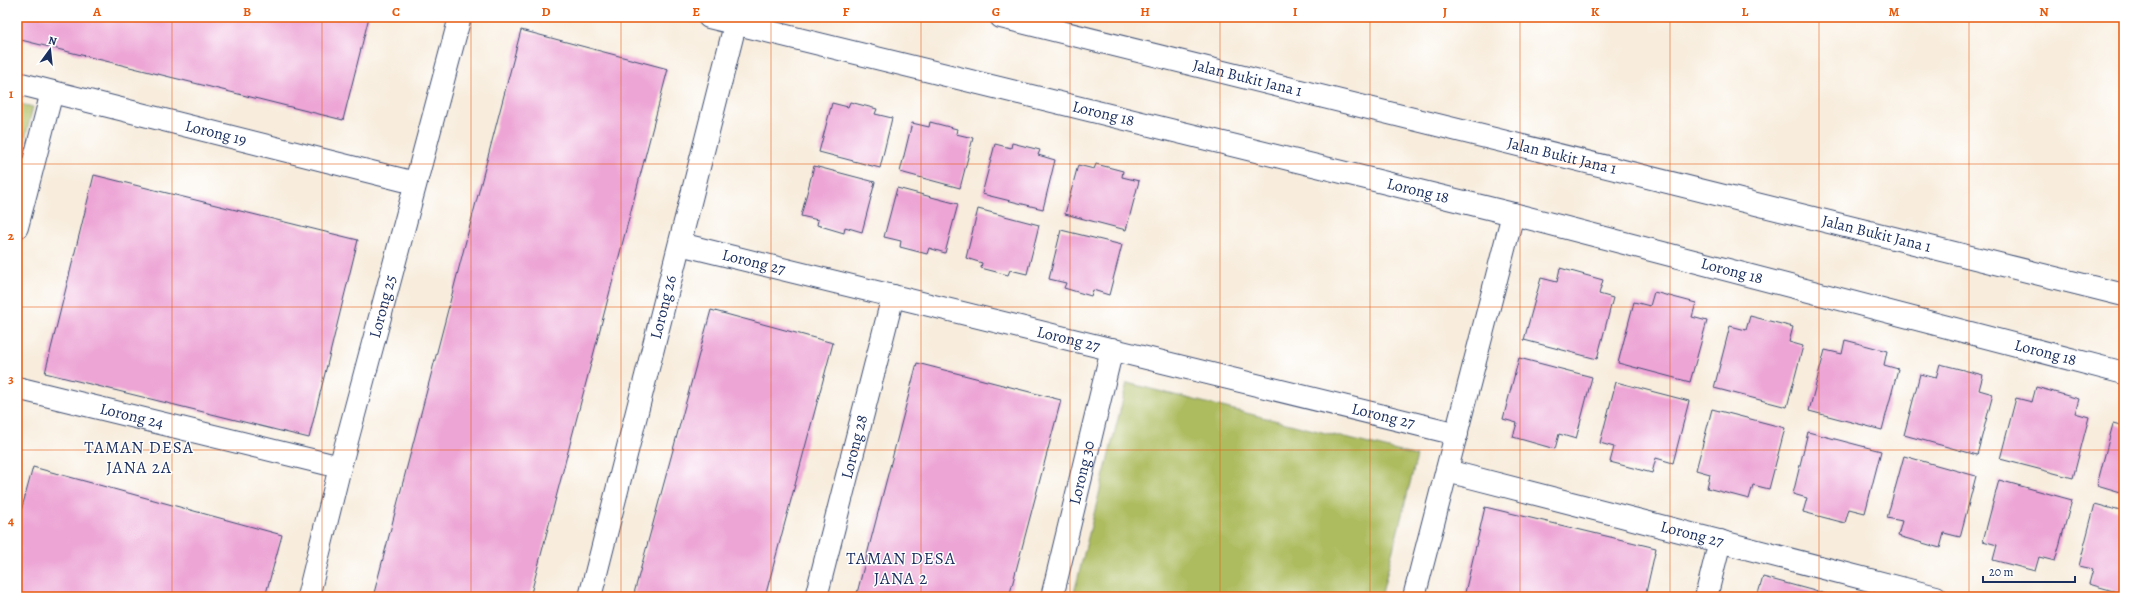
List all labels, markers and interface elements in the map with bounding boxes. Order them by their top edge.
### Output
text: A [92,3,102,20]
text: B [243,3,251,20]
text: C [392,3,400,20]
text: D [541,3,551,20]
text: E [692,3,700,20]
text: F [843,3,850,20]
text: G [992,3,1000,20]
text: H [1140,3,1150,20]
text: I [1293,3,1298,20]
text: J [1443,3,1447,20]
text: K [1591,3,1600,20]
text: L [1742,3,1749,20]
text: M [1889,3,1900,20]
text: N [2039,3,2049,20]
north arrow [30,30,70,70]
text: N [47,33,58,49]
street label: Jalan Bukit Jana 1 [1191,54,1305,102]
text: 1 [9,85,14,102]
street label: Lorong 18 [1070,95,1137,132]
street label: Lorong 19 [183,115,249,151]
street label: Jalan Bukit Jana 1 [1505,132,1619,180]
street label: Lorong 18 [1385,173,1451,209]
street label: Jalan Bukit Jana 1 [1820,210,1934,258]
text: 2 [8,227,15,244]
street label: Lorong 27 [720,244,788,280]
street label: Lorong 18 [1699,252,1765,290]
street label: Lorong 25 [364,272,402,340]
street label: Lorong 26 [645,273,682,341]
street label: Lorong 27 [1035,321,1103,357]
street label: Lorong 18 [2012,334,2079,371]
text: 3 [8,370,14,387]
street label: Lorong 24 [97,398,166,434]
street label: Lorong 27 [1349,398,1417,434]
street label: Lorong 28 [836,412,873,481]
district label: TAMAN DESA JANA 2A [84,436,194,479]
street label: Lorong 30 [1064,438,1100,507]
text: 4 [8,512,14,529]
street label: Lorong 27 [1658,515,1726,553]
district label: TAMAN DESA JANA 2 [846,547,956,590]
scale bar [1983,558,2075,584]
text: 20 m [1989,564,2013,580]

